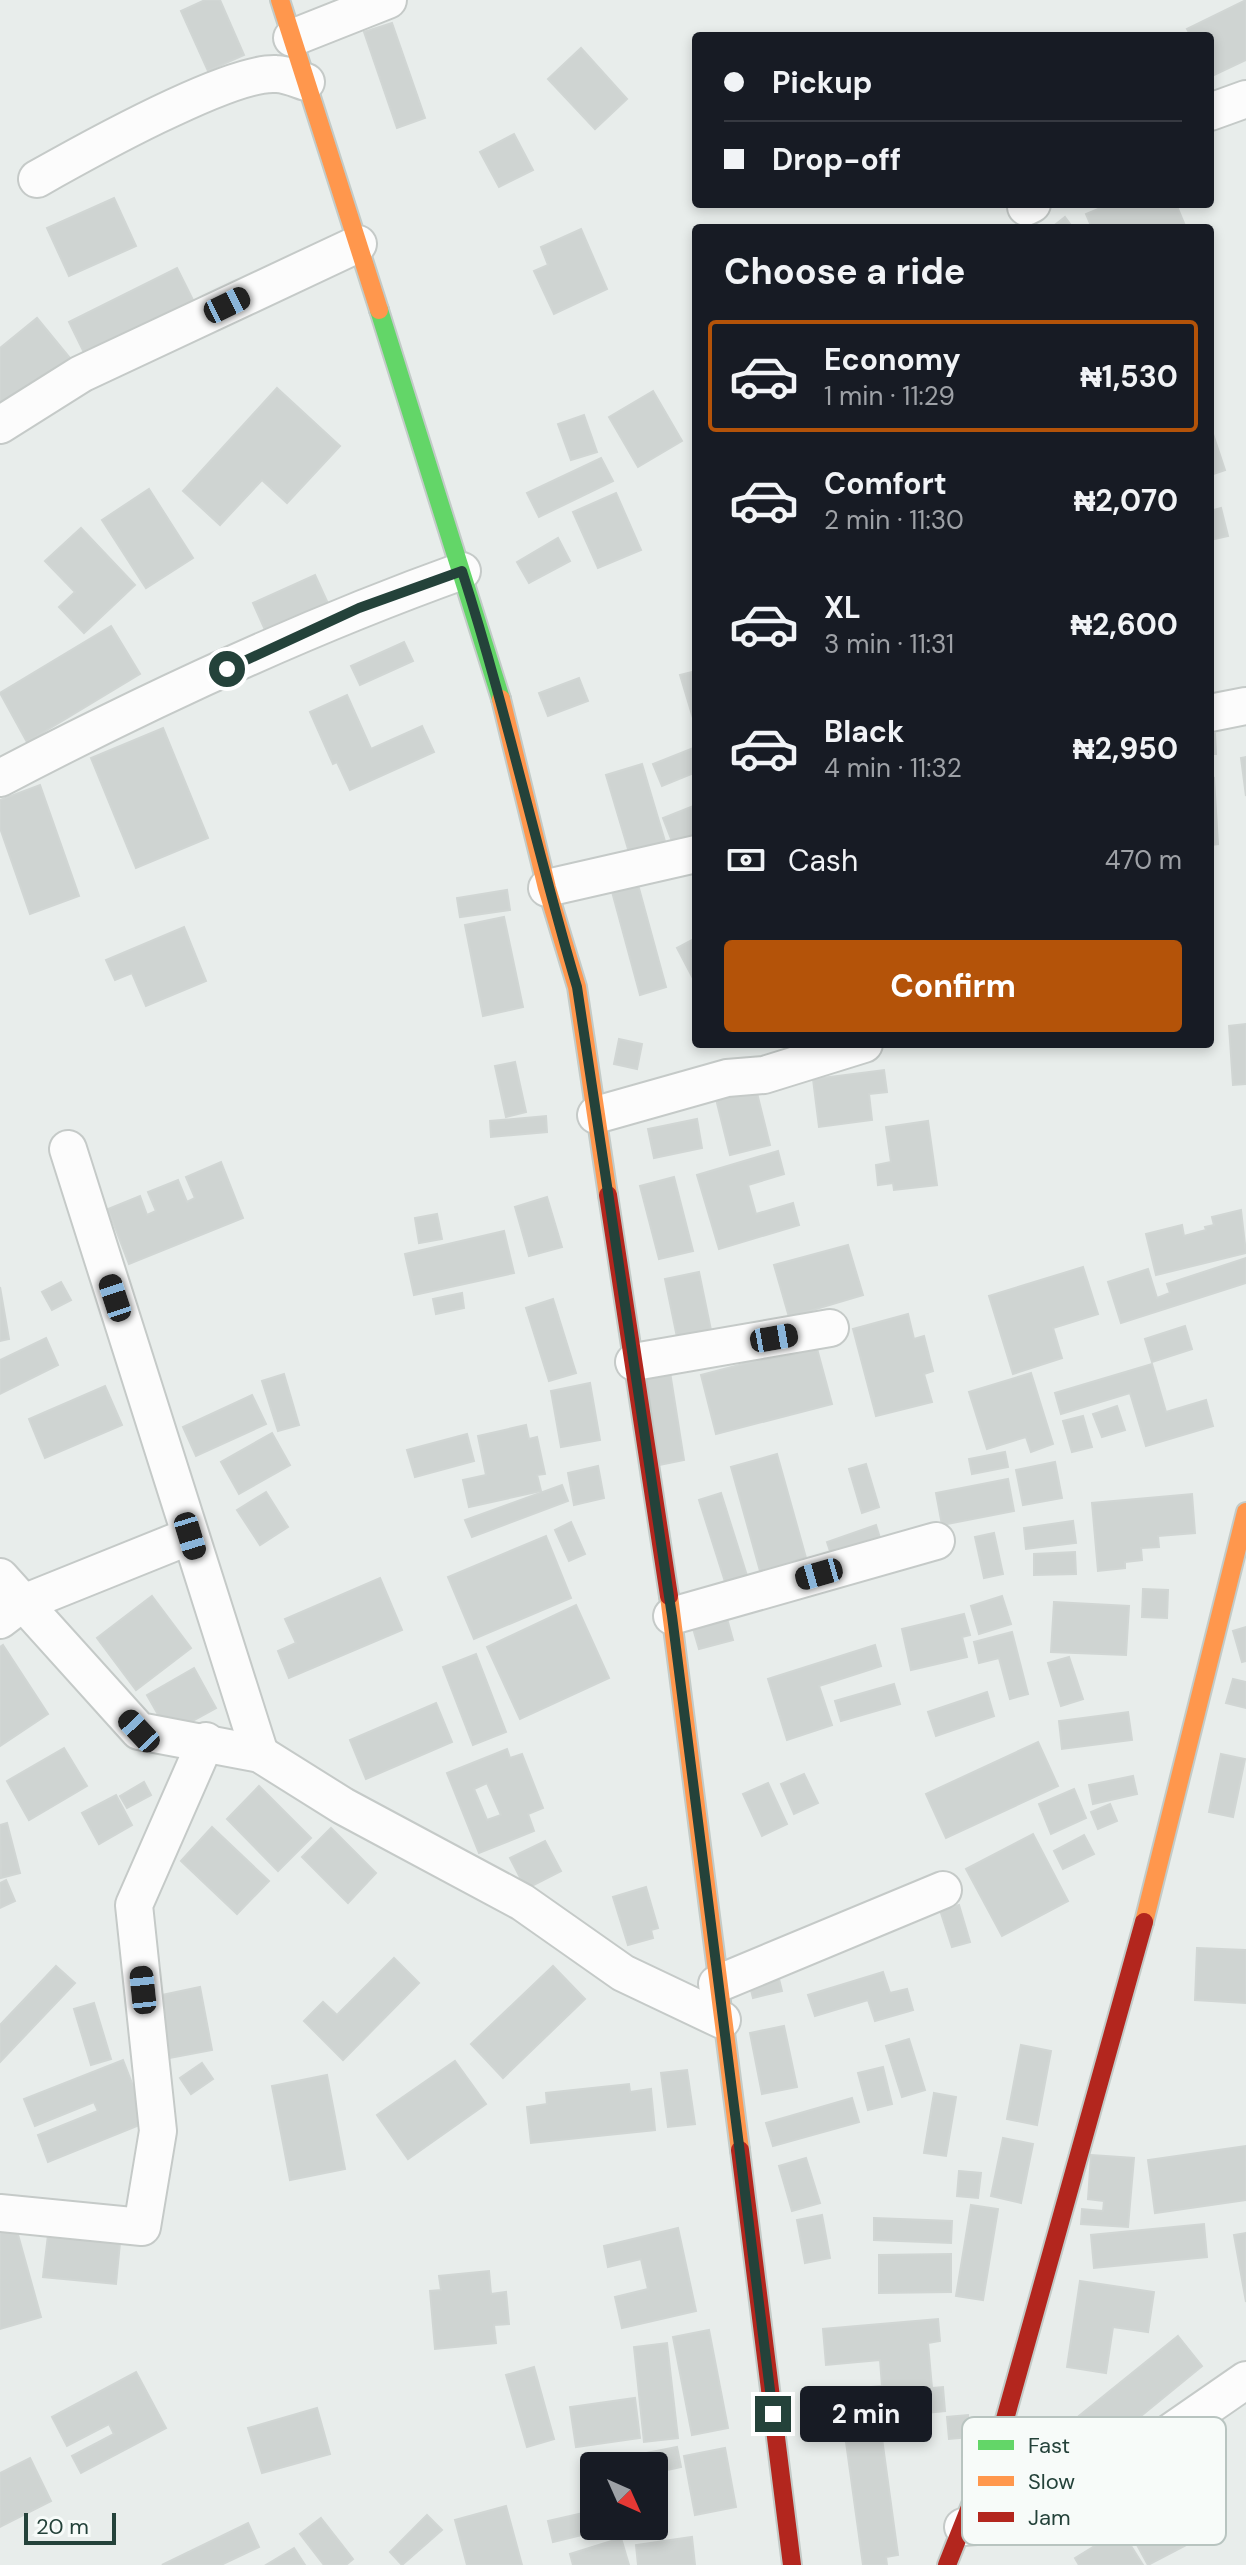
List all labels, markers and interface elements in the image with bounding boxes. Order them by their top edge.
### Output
text: Pickup [772,63,872,102]
text: Drop-off [772,140,901,179]
text: Choose a ride [724,248,965,295]
car [200,284,254,326]
icon: car [728,340,800,412]
text: Economy [824,340,961,379]
text: ₦1,530 [1080,357,1178,396]
text: 1 min · 11:29 [824,379,955,413]
icon: car [728,464,800,536]
text: Comfort [824,464,947,503]
text: ₦2,070 [1074,481,1178,520]
text: 2 min · 11:30 [824,503,964,537]
icon: car [728,588,800,660]
text: XL [824,588,861,627]
text: ₦2,600 [1070,605,1178,644]
text: 3 min · 11:31 [824,627,954,661]
route start [209,651,245,687]
icon: car [728,712,800,784]
text: Black [824,712,904,751]
text: ₦2,950 [1073,729,1178,768]
text: 4 min · 11:32 [824,751,962,785]
icon: cash [724,838,768,882]
text: Cash [788,841,858,880]
text: 470 m [1105,843,1182,877]
button: Confirm [724,940,1182,1032]
car [96,1271,134,1325]
car [748,1322,800,1354]
car [172,1510,208,1562]
car [793,1556,845,1592]
car [114,1705,164,1757]
car [129,1965,157,2015]
callout: 2 min [801,2386,933,2442]
route end [755,2396,791,2432]
text: 2 min [832,2397,900,2431]
legend [962,2417,1226,2545]
text: Fast [1028,2431,1070,2460]
north arrow [580,2452,668,2540]
map controls [580,2452,668,2540]
text: Slow [1028,2467,1075,2496]
text: Jam [1028,2503,1071,2532]
scale bar [24,2509,116,2545]
text: 20 m [36,2512,89,2541]

